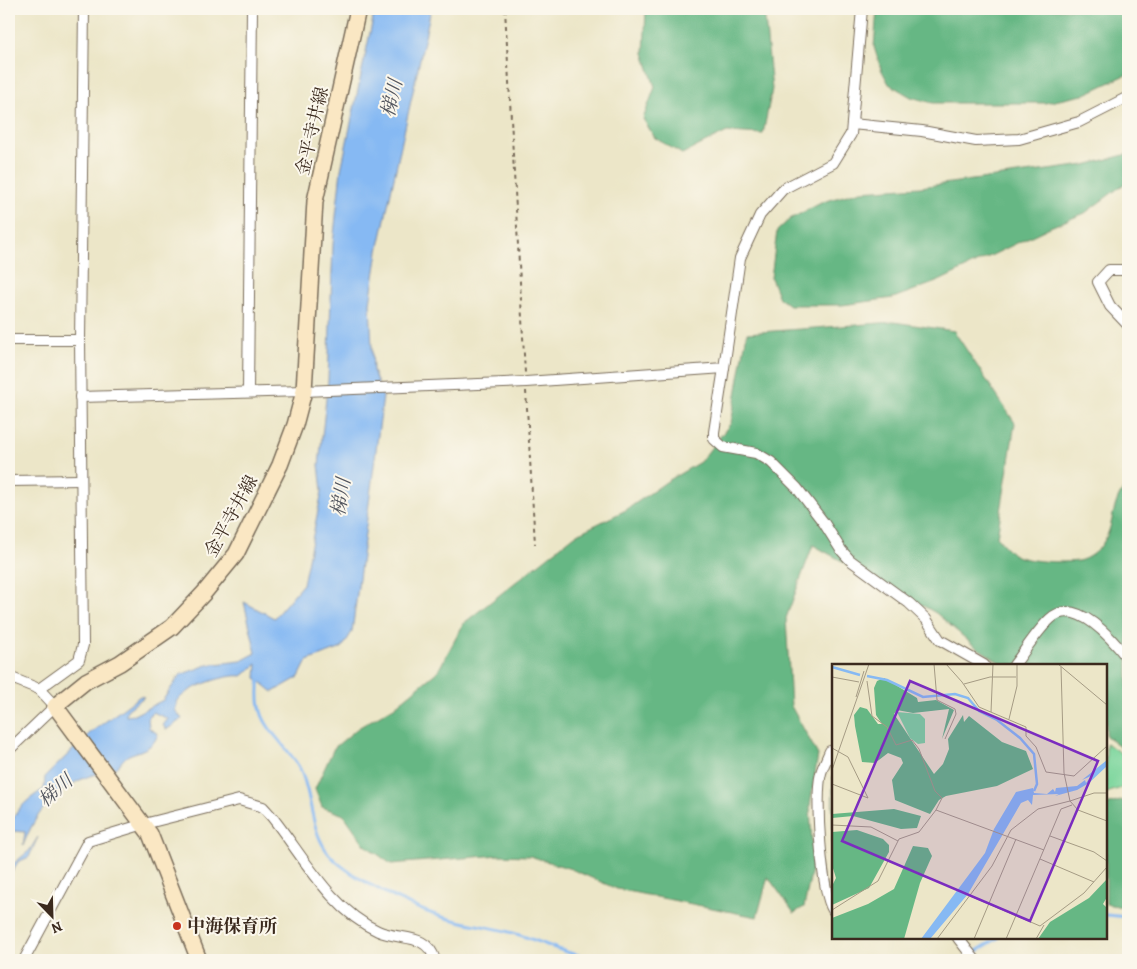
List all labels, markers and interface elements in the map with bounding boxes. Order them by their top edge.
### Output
water label: 梯川 [375,75,409,120]
street label: 金平寺井線 [290,84,334,178]
street label: 金平寺井線 [199,471,263,561]
water label: 梯川 [325,474,357,518]
inset map [832,664,1107,939]
water label: 梯川 [33,767,80,813]
north arrow [28,892,78,942]
place label: 中海保育所 [187,914,277,938]
text: N [48,917,65,938]
marker: 中海保育所 [171,920,183,932]

